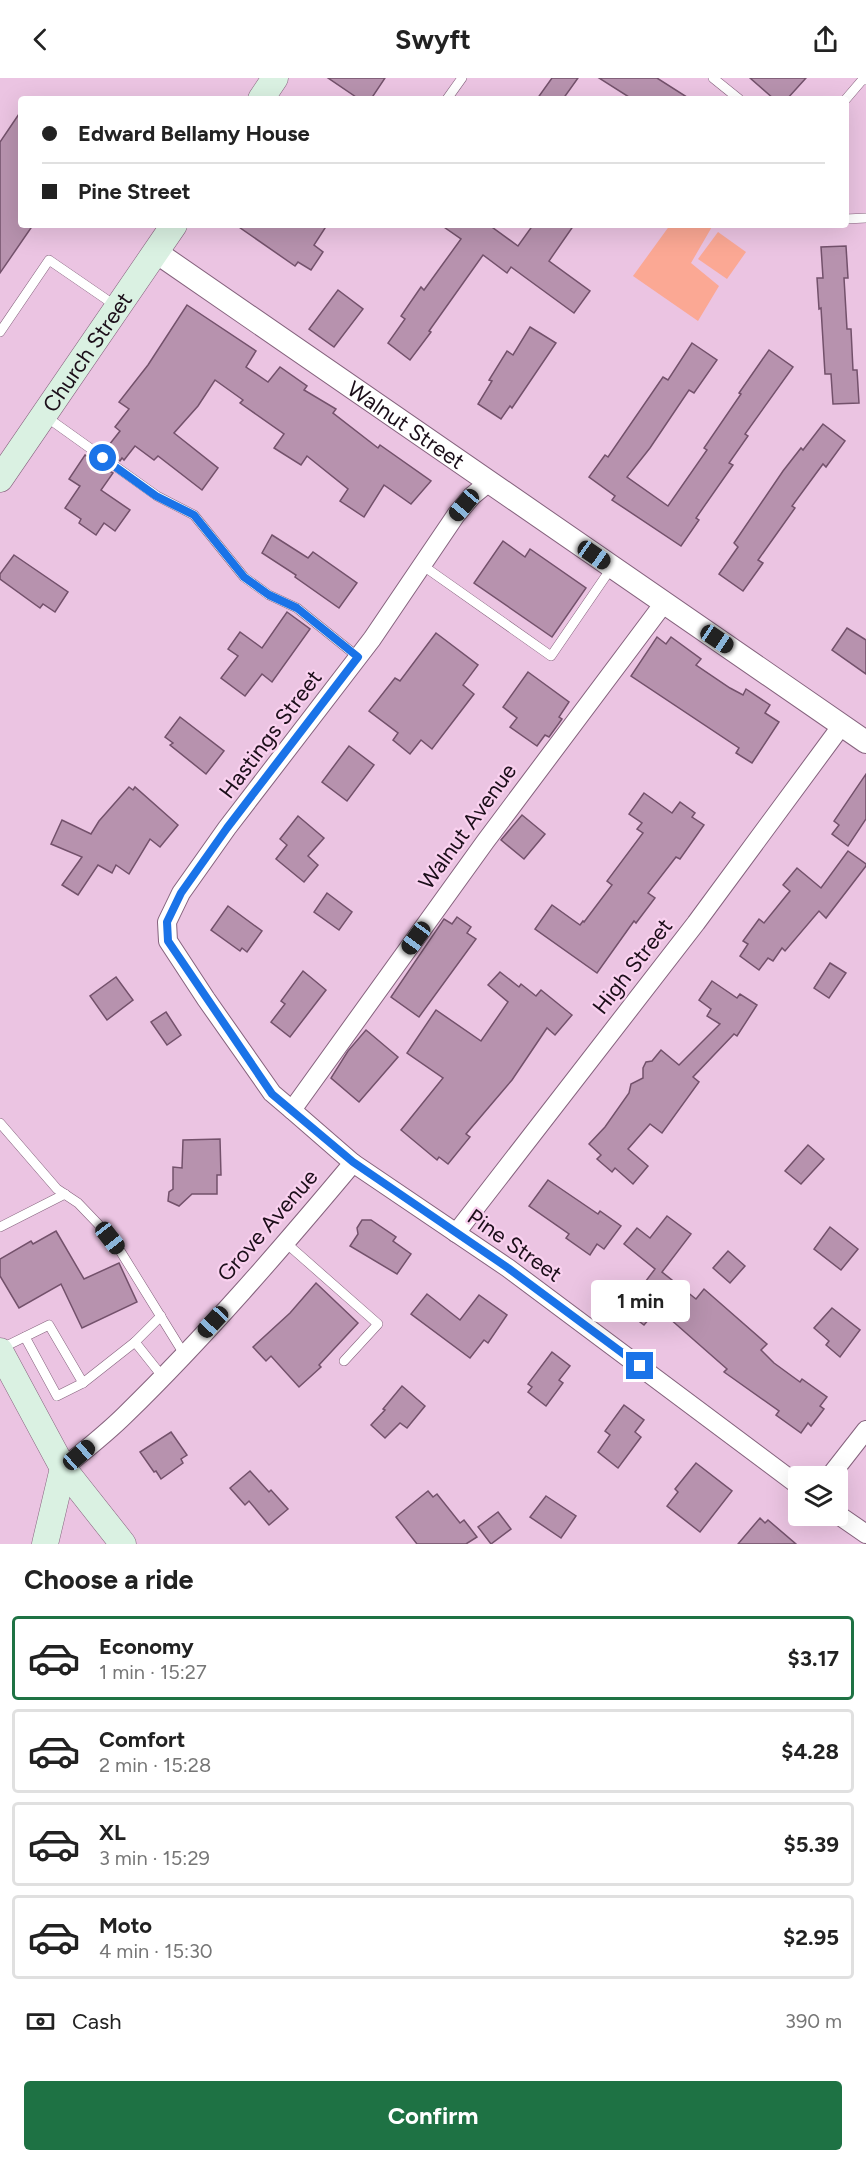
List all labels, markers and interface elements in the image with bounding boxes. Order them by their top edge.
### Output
icon: back [24,23,57,56]
text: Swyft [395,23,471,56]
icon: share [809,23,842,56]
text: Edward Bellamy House [78,120,310,147]
text: Pine Street [78,178,191,205]
street label: Church Street [37,287,138,417]
street label: Walnut Street [342,375,470,475]
route start [89,444,116,471]
car [446,485,482,525]
car [574,537,614,573]
car [697,621,737,657]
street label: Hastings Street [213,665,327,804]
street label: Walnut Avenue [413,758,522,895]
street label: High Street [587,913,678,1019]
car [398,918,434,958]
street label: Grove Avenue [211,1164,323,1287]
street label: Pine Street [462,1203,567,1288]
car [92,1218,128,1258]
callout: 1 min [590,1279,690,1321]
text: 1 min [617,1289,664,1313]
car [194,1303,232,1341]
route end [626,1352,653,1379]
car [60,1436,98,1474]
map controls [788,1466,848,1526]
button: layers [788,1466,848,1526]
text: Choose a ride [24,1563,193,1596]
icon: car [27,1631,81,1685]
text: Economy [99,1633,194,1660]
text: $3.17 [788,1645,839,1672]
text: 1 min · 15:27 [99,1660,207,1684]
icon: car [27,1724,81,1778]
text: Comfort [99,1726,185,1753]
text: $4.28 [781,1738,839,1765]
text: 2 min · 15:28 [99,1753,211,1777]
icon: car [27,1817,81,1871]
text: XL [99,1819,126,1846]
text: $5.39 [784,1831,839,1858]
text: 3 min · 15:29 [99,1846,210,1870]
icon: car [27,1910,81,1964]
text: Moto [99,1912,152,1939]
text: $2.95 [783,1924,839,1951]
text: 4 min · 15:30 [99,1939,213,1963]
icon: cash [24,2005,57,2038]
text: Cash [72,2008,122,2035]
text: 390 m [785,2009,842,2033]
button: Confirm [24,2081,842,2150]

